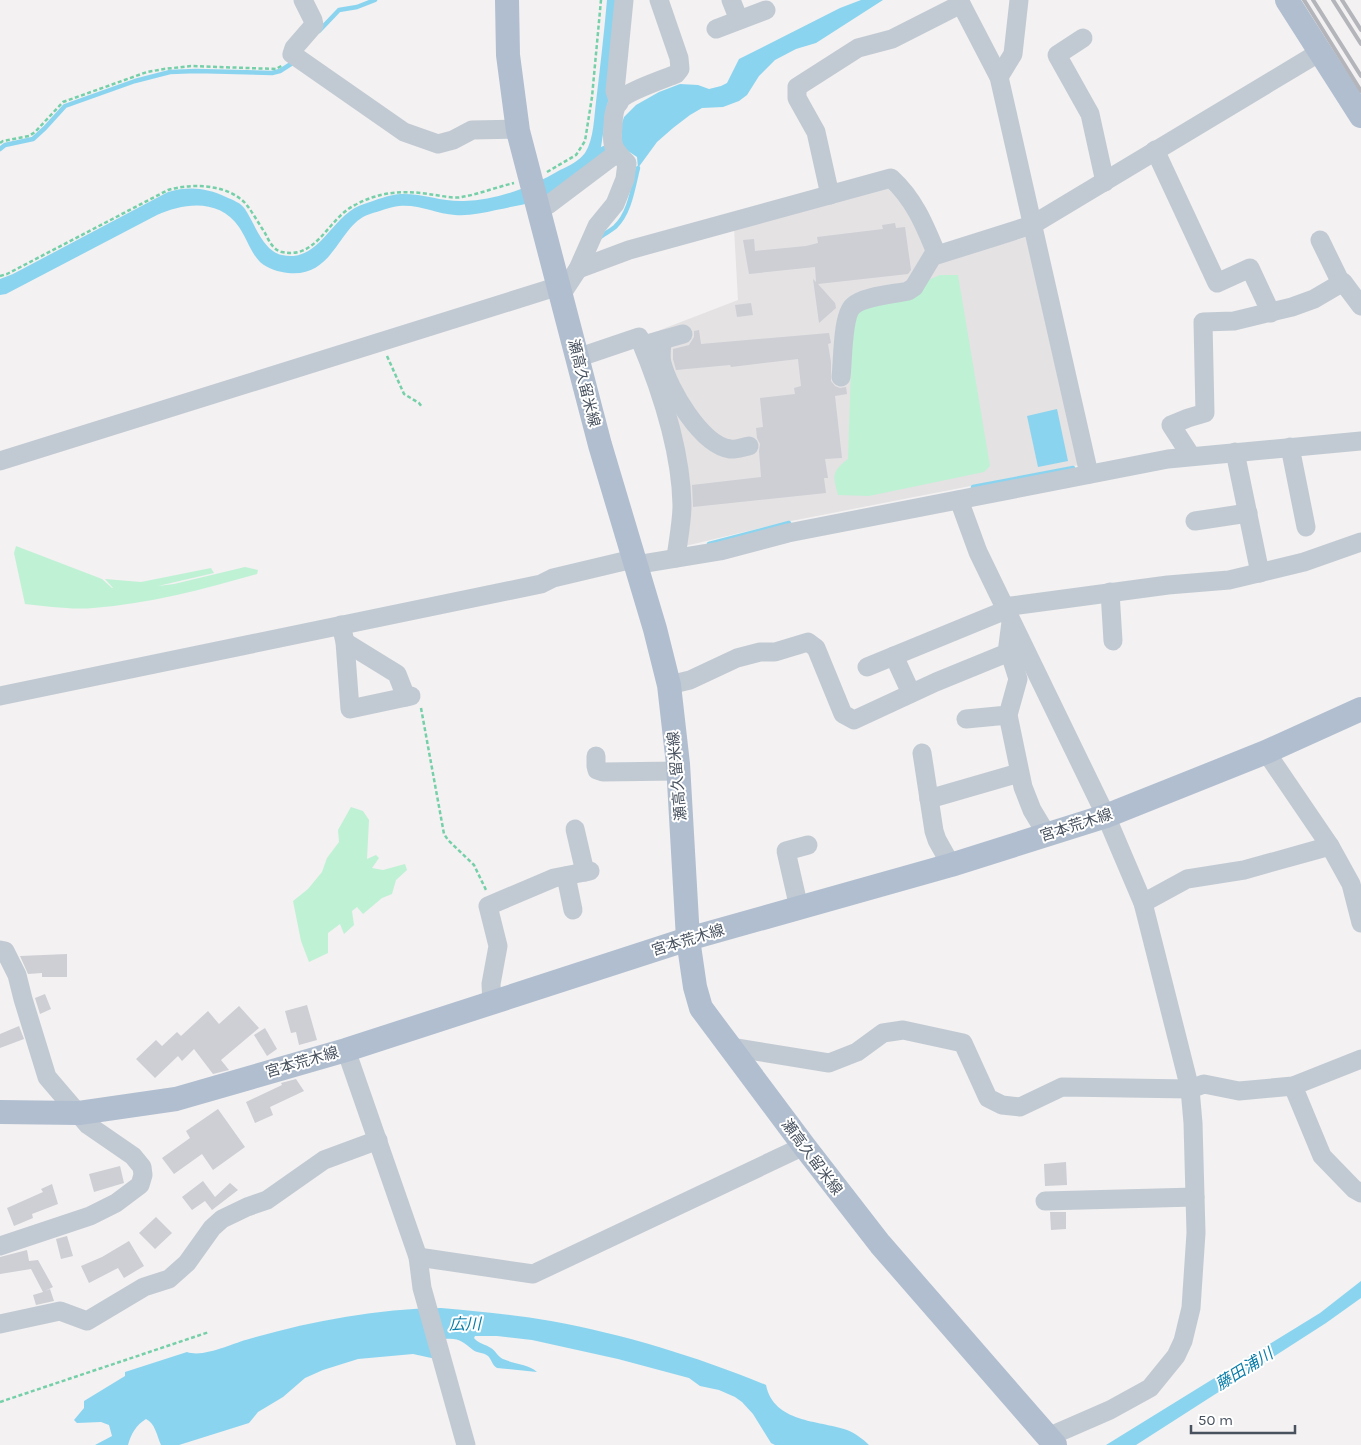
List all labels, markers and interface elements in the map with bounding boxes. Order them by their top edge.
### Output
street label: 瀬高久留米線 [564,337,604,429]
street label: 瀬高久留米線 [664,730,690,822]
street label: 宮本荒木線 [1038,805,1114,845]
street label: 宮本荒木線 [649,920,727,960]
street label: 宮本荒木線 [263,1043,341,1081]
street label: 瀬高久留米線 [778,1116,846,1198]
water label: 広川 [449,1314,483,1334]
water label: 藤田浦川 [1212,1343,1278,1394]
scale bar [1191,1402,1295,1434]
text: 50 m [1198,1411,1233,1429]

